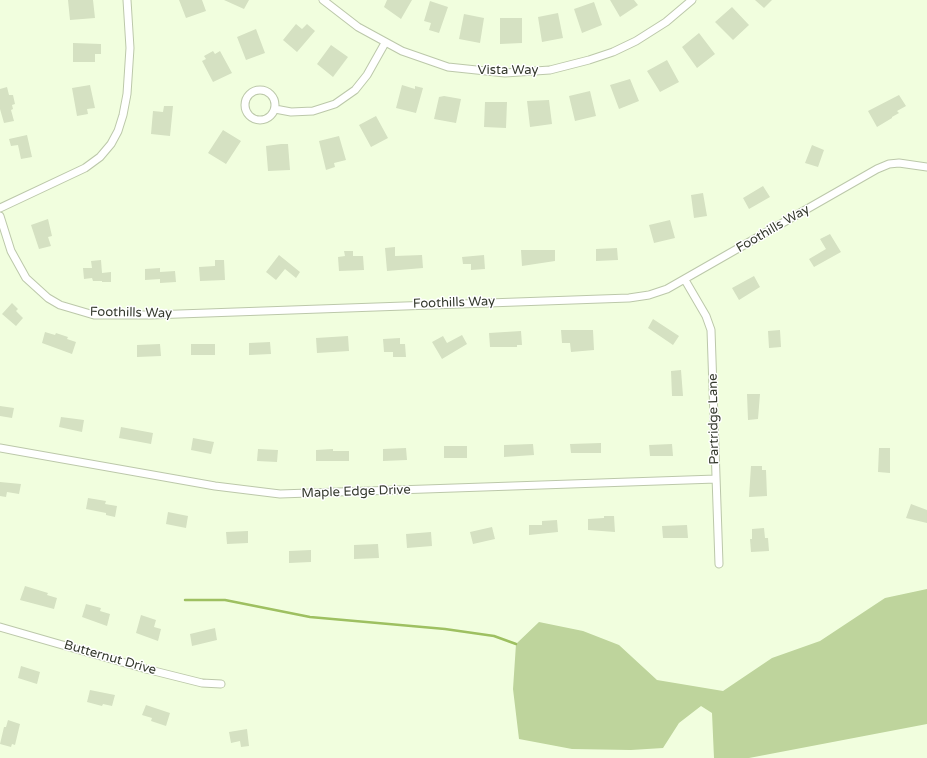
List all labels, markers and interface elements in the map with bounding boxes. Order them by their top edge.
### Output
street label: Vista Way [478,63,538,79]
street label: Foothills Way [734,202,812,256]
street label: Foothills Way [413,294,495,312]
street label: Foothills Way [90,304,172,322]
street label: Partridge Lane [705,373,723,465]
street label: Maple Edge Drive [301,482,411,502]
street label: Butternut Drive [62,637,158,679]

